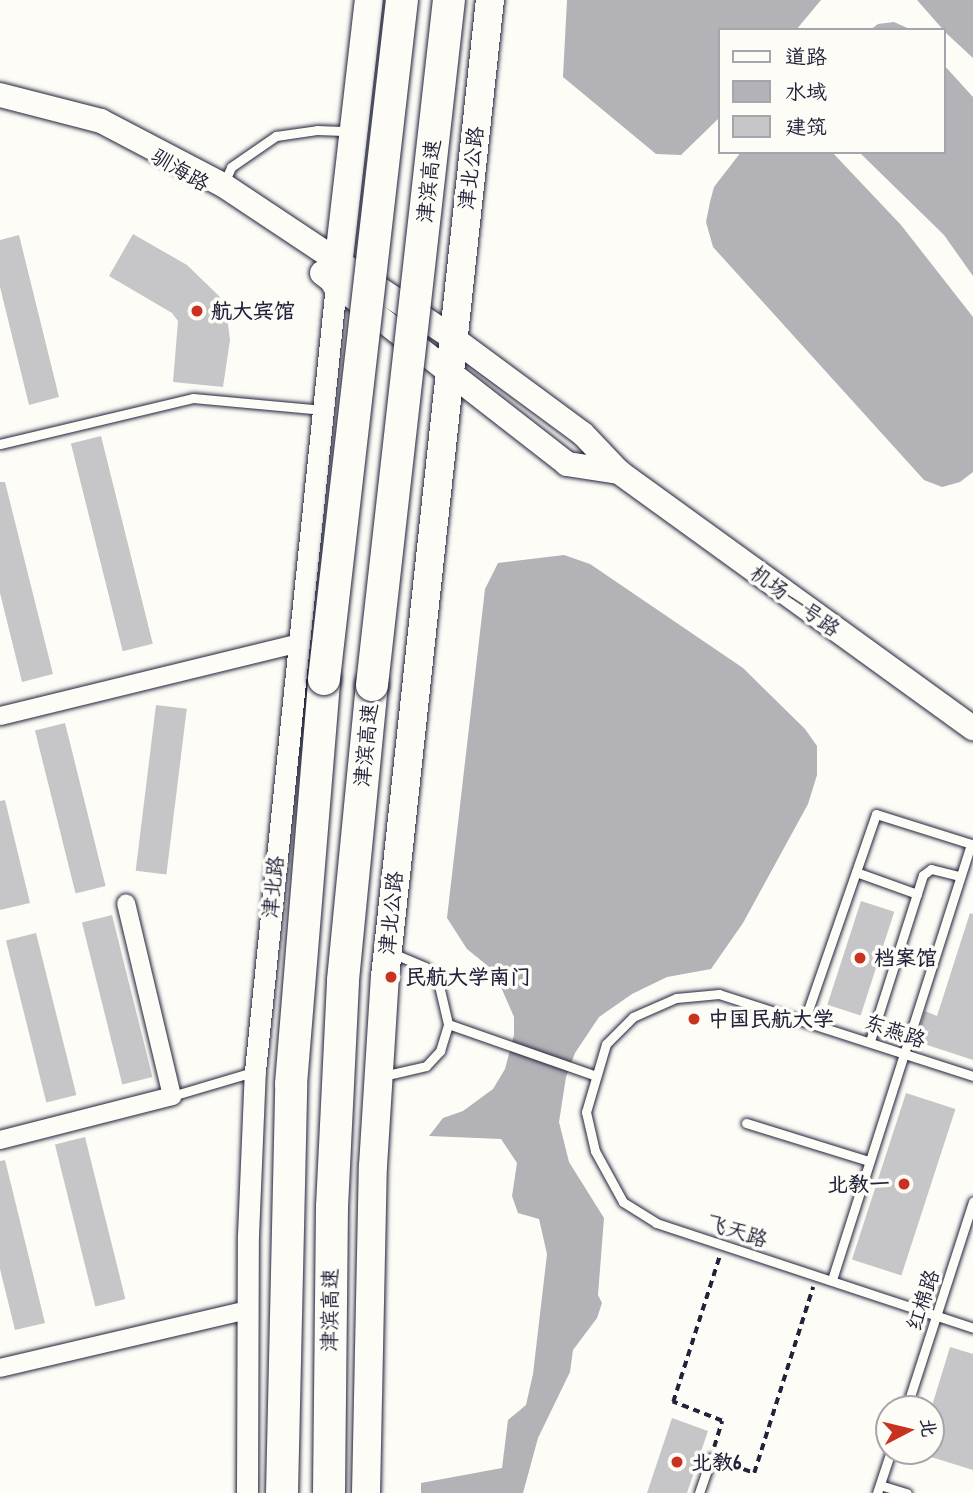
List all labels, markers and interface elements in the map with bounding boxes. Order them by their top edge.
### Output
legend [718,28,945,154]
text: 道路 [785,42,827,71]
text: 水域 [785,77,827,106]
text: 建筑 [785,112,827,141]
street label: 津北公路 [453,125,489,211]
street label: 津滨高速 [412,138,446,224]
street label: 驯海路 [146,143,214,197]
place label: 航大宾馆 [211,298,295,324]
marker: 航大宾馆 [189,303,205,319]
street label: 机场一号路 [745,560,845,642]
street label: 津滨高速 [349,702,383,788]
street label: 津北路 [257,854,289,920]
street label: 津北公路 [374,870,408,956]
place label: 档案馆 [874,945,937,971]
marker: 档案馆 [852,950,868,966]
place label: 民航大学南门 [405,964,531,990]
marker: 民航大学南门 [383,969,399,985]
place label: 中国民航大学 [708,1006,834,1032]
street label: 东燕路 [861,1009,929,1053]
marker: 中国民航大学 [686,1011,702,1027]
place label: 北教一 [827,1171,890,1197]
marker: 北教一 [896,1176,912,1192]
street label: 飞天路 [703,1209,771,1253]
street label: 红棉路 [901,1266,945,1334]
street label: 津滨高速 [317,1268,343,1352]
north arrow [875,1395,945,1465]
text: 北 [915,1417,943,1439]
place label: 北教6 [691,1449,741,1475]
marker: 北教6 [669,1454,685,1470]

